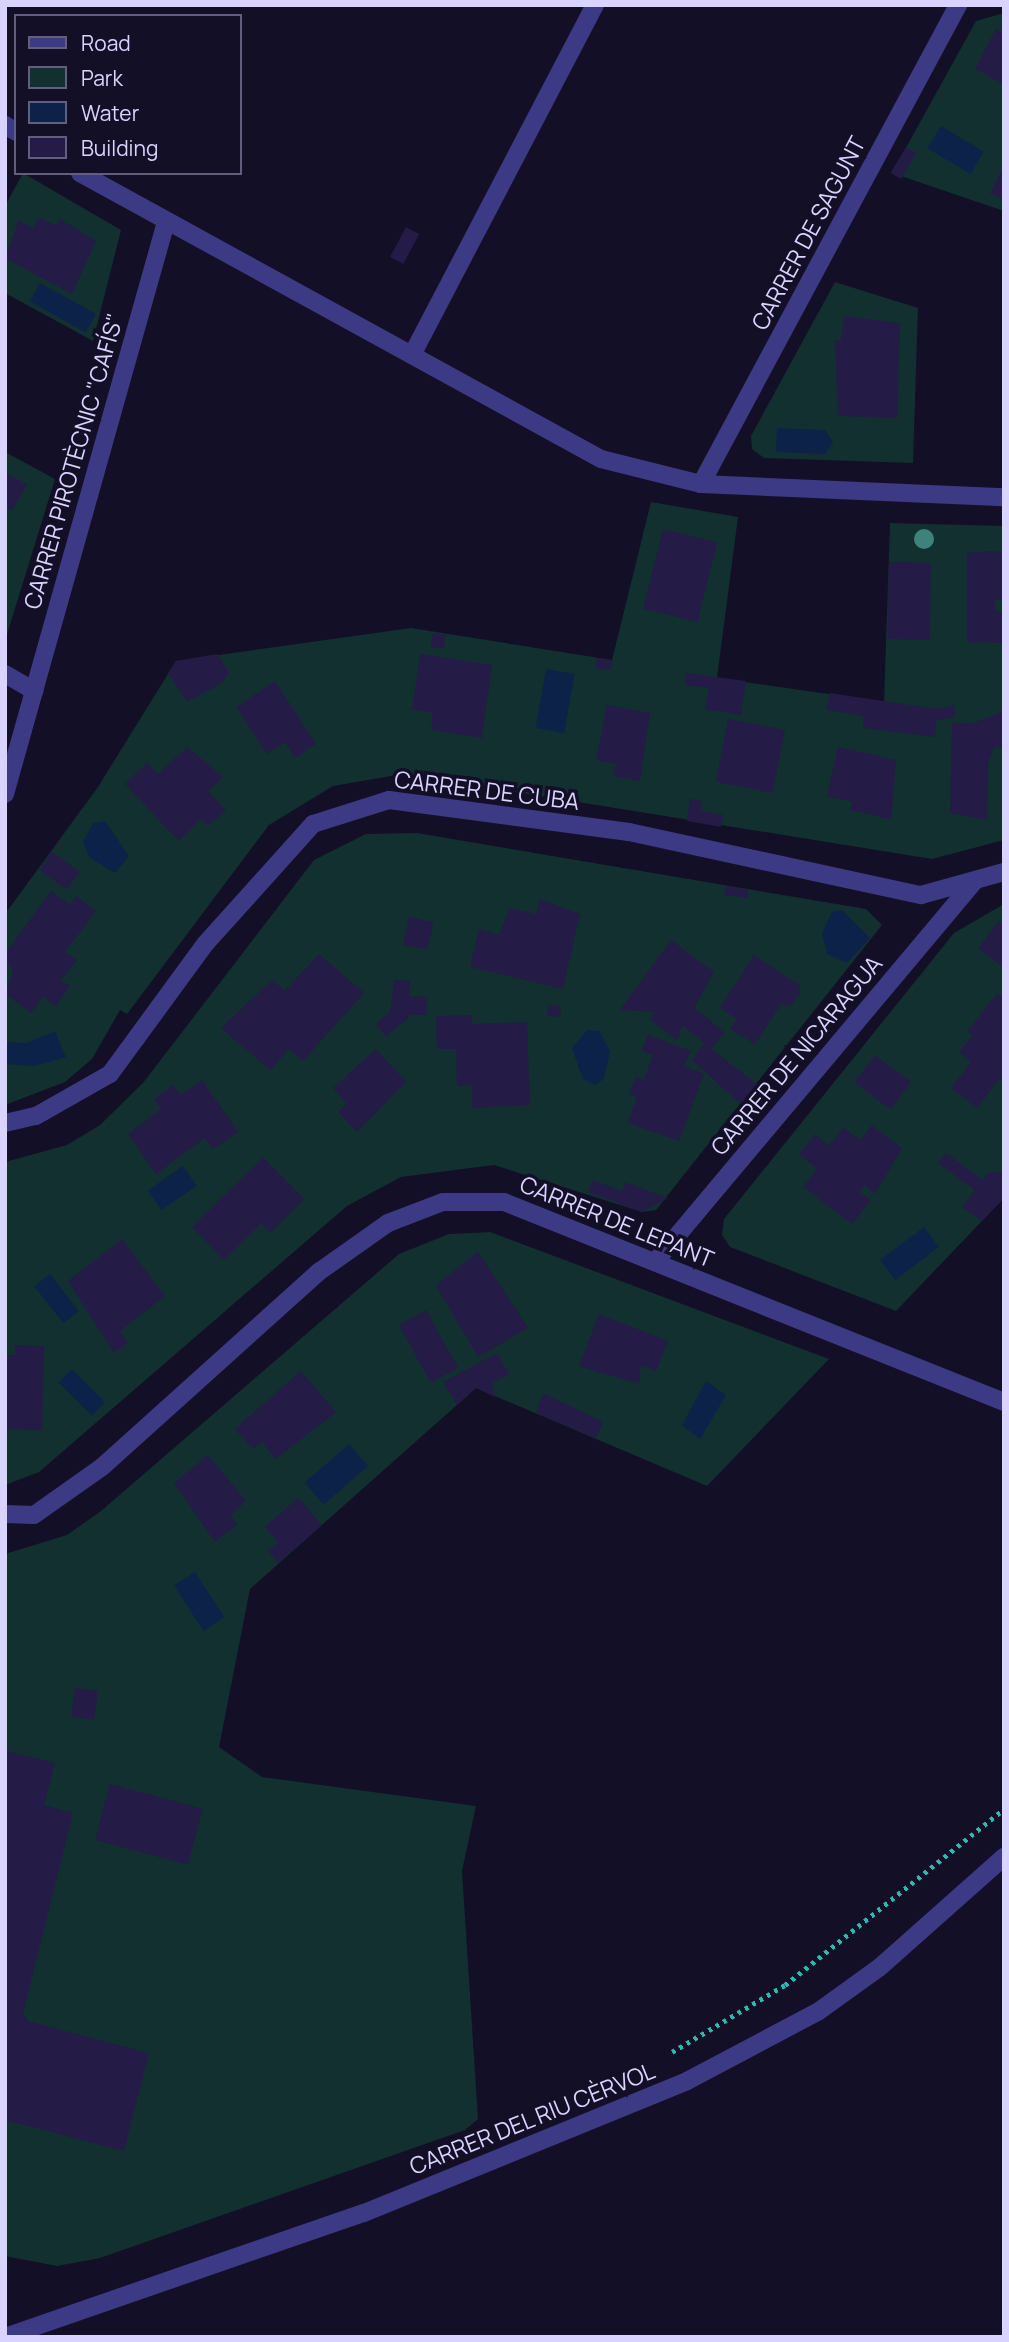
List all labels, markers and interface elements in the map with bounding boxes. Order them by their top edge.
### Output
legend [14,14,242,175]
text: Road [81,29,131,57]
text: Park [81,64,123,92]
text: Water [81,99,139,127]
street label: CARRER DE SAGUNT [745,132,871,334]
text: Building [81,134,158,162]
street label: CARRER PIROTÈCNIC "CAFÍS" [18,310,128,612]
street label: CARRER DE CUBA [393,765,581,815]
street label: CARRER DE NICARAGUA [705,950,887,1160]
street label: CARRER DE LEPANT [516,1170,718,1272]
street label: CARRER DEL RIU CÈRVOL [405,2056,659,2180]

